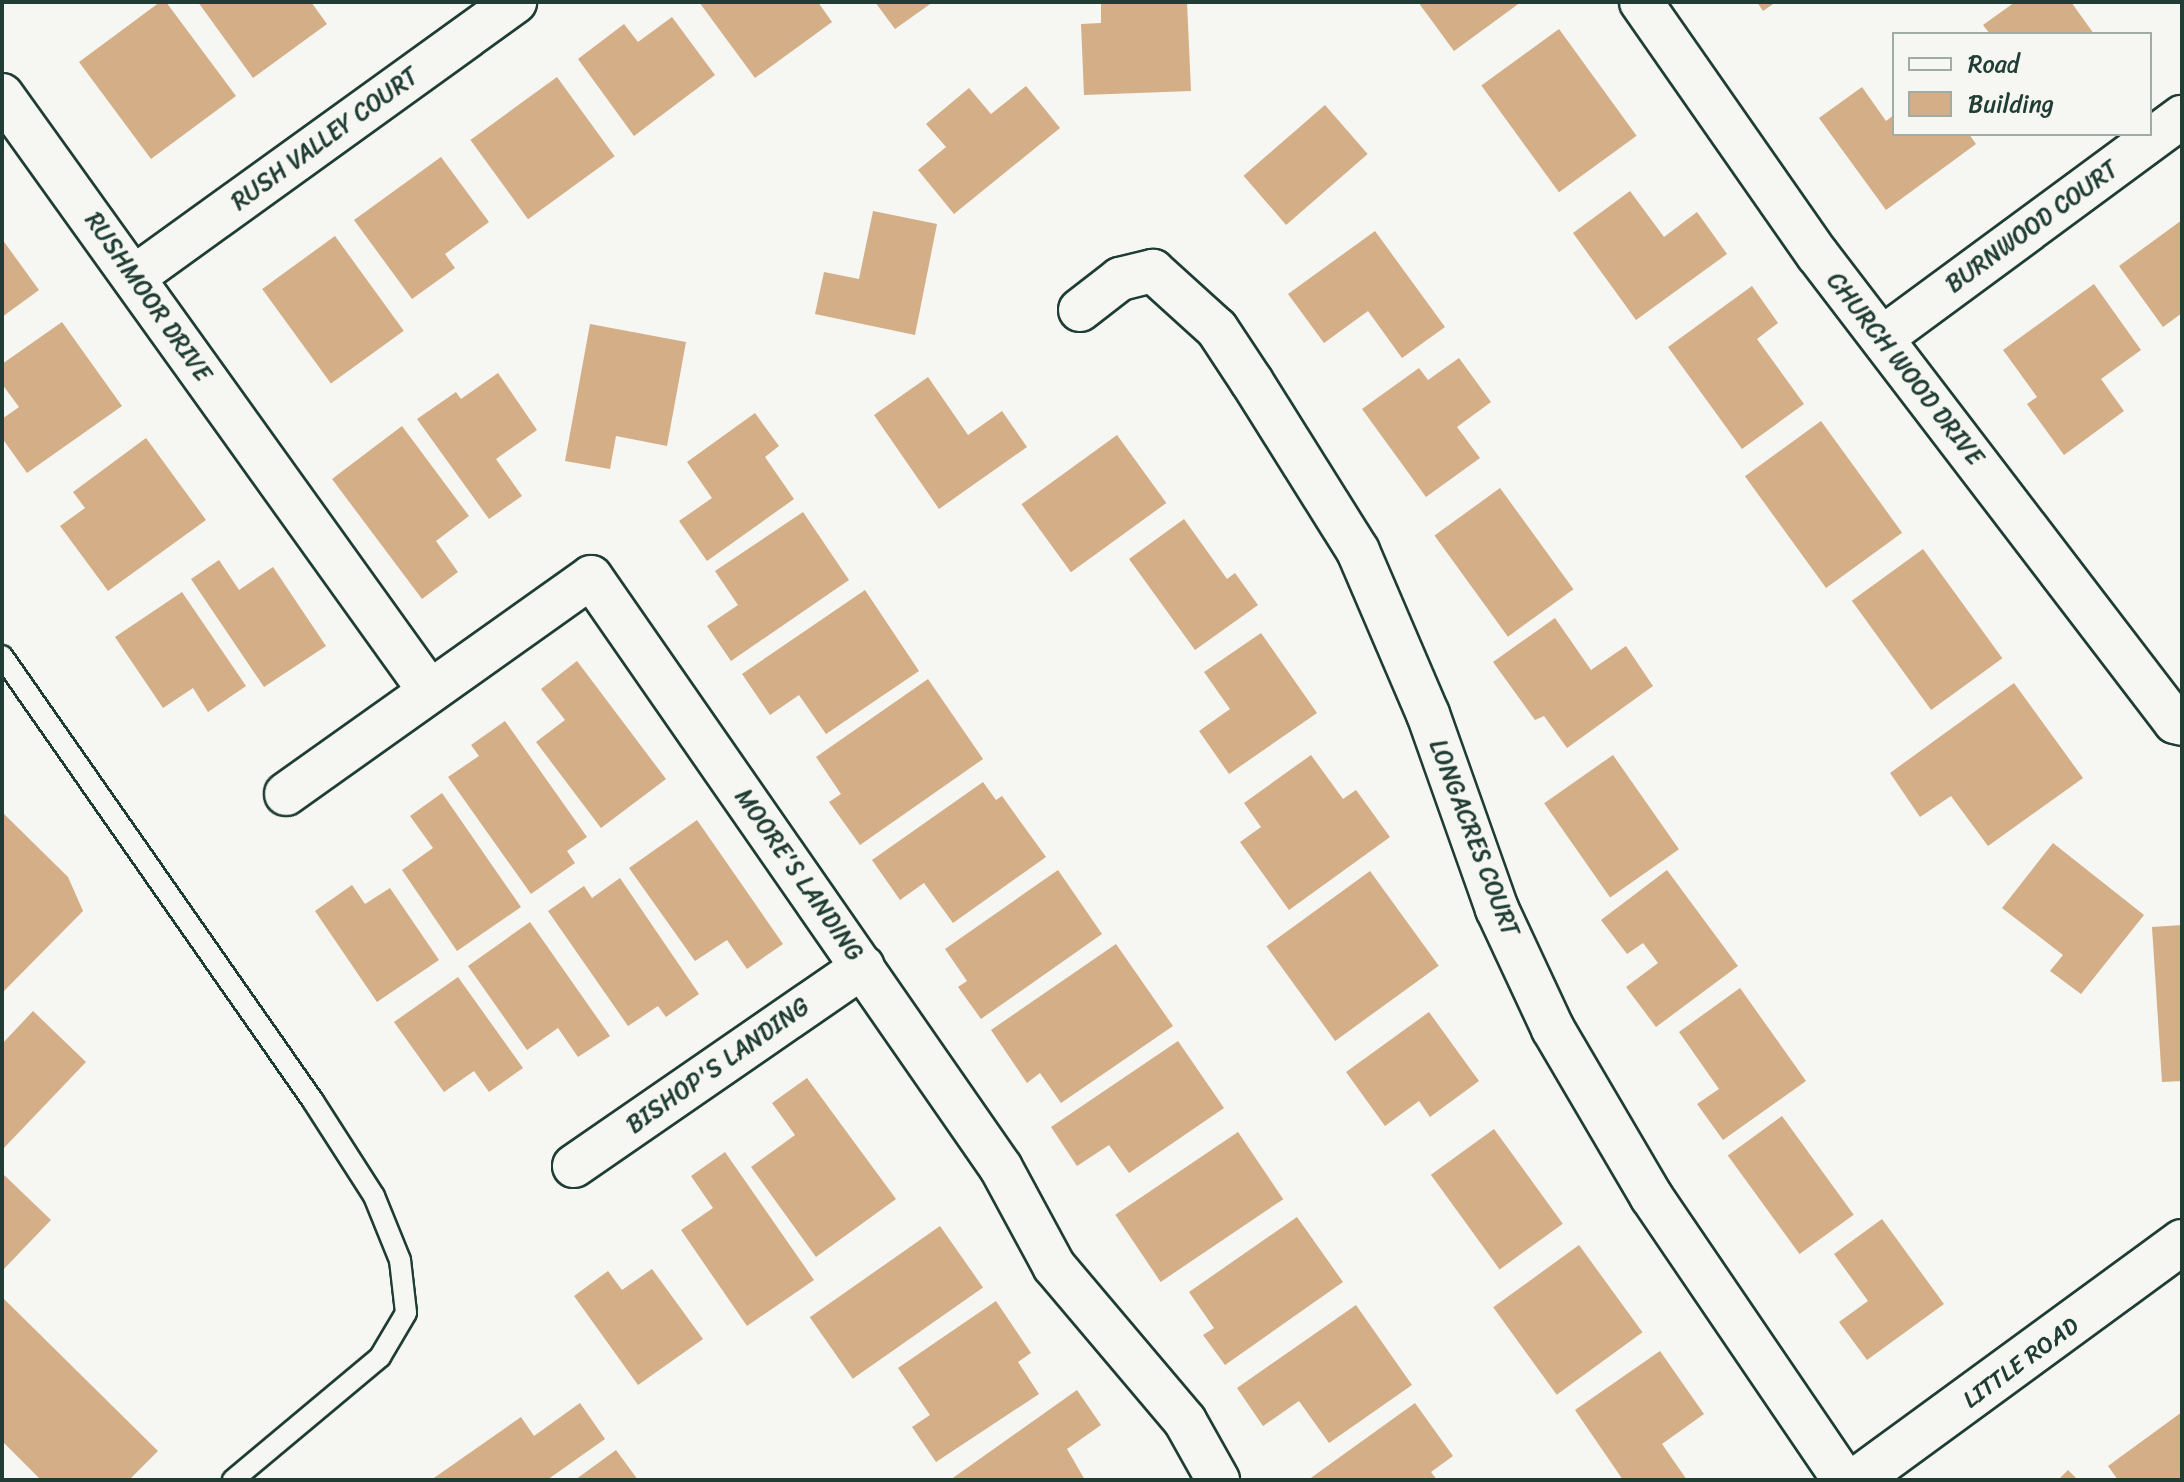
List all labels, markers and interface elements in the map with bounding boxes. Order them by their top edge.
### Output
legend [1892,32,2152,136]
text: Road [1968,43,2019,85]
street label: RUSH VALLEY COURT [226,62,424,216]
text: Building [1968,83,2054,125]
street label: BURNWOOD COURT [1940,155,2124,299]
street label: RUSHMOOR DRIVE [79,207,217,387]
street label: CHURCH WOOD DRIVE [1821,267,1989,471]
street label: LONGACRES COURT [1423,735,1525,941]
street label: MOORE'S LANDING [729,783,869,967]
street label: BISHOP'S LANDING [622,993,814,1139]
street label: LITTLE ROAD [1958,1311,2084,1415]

